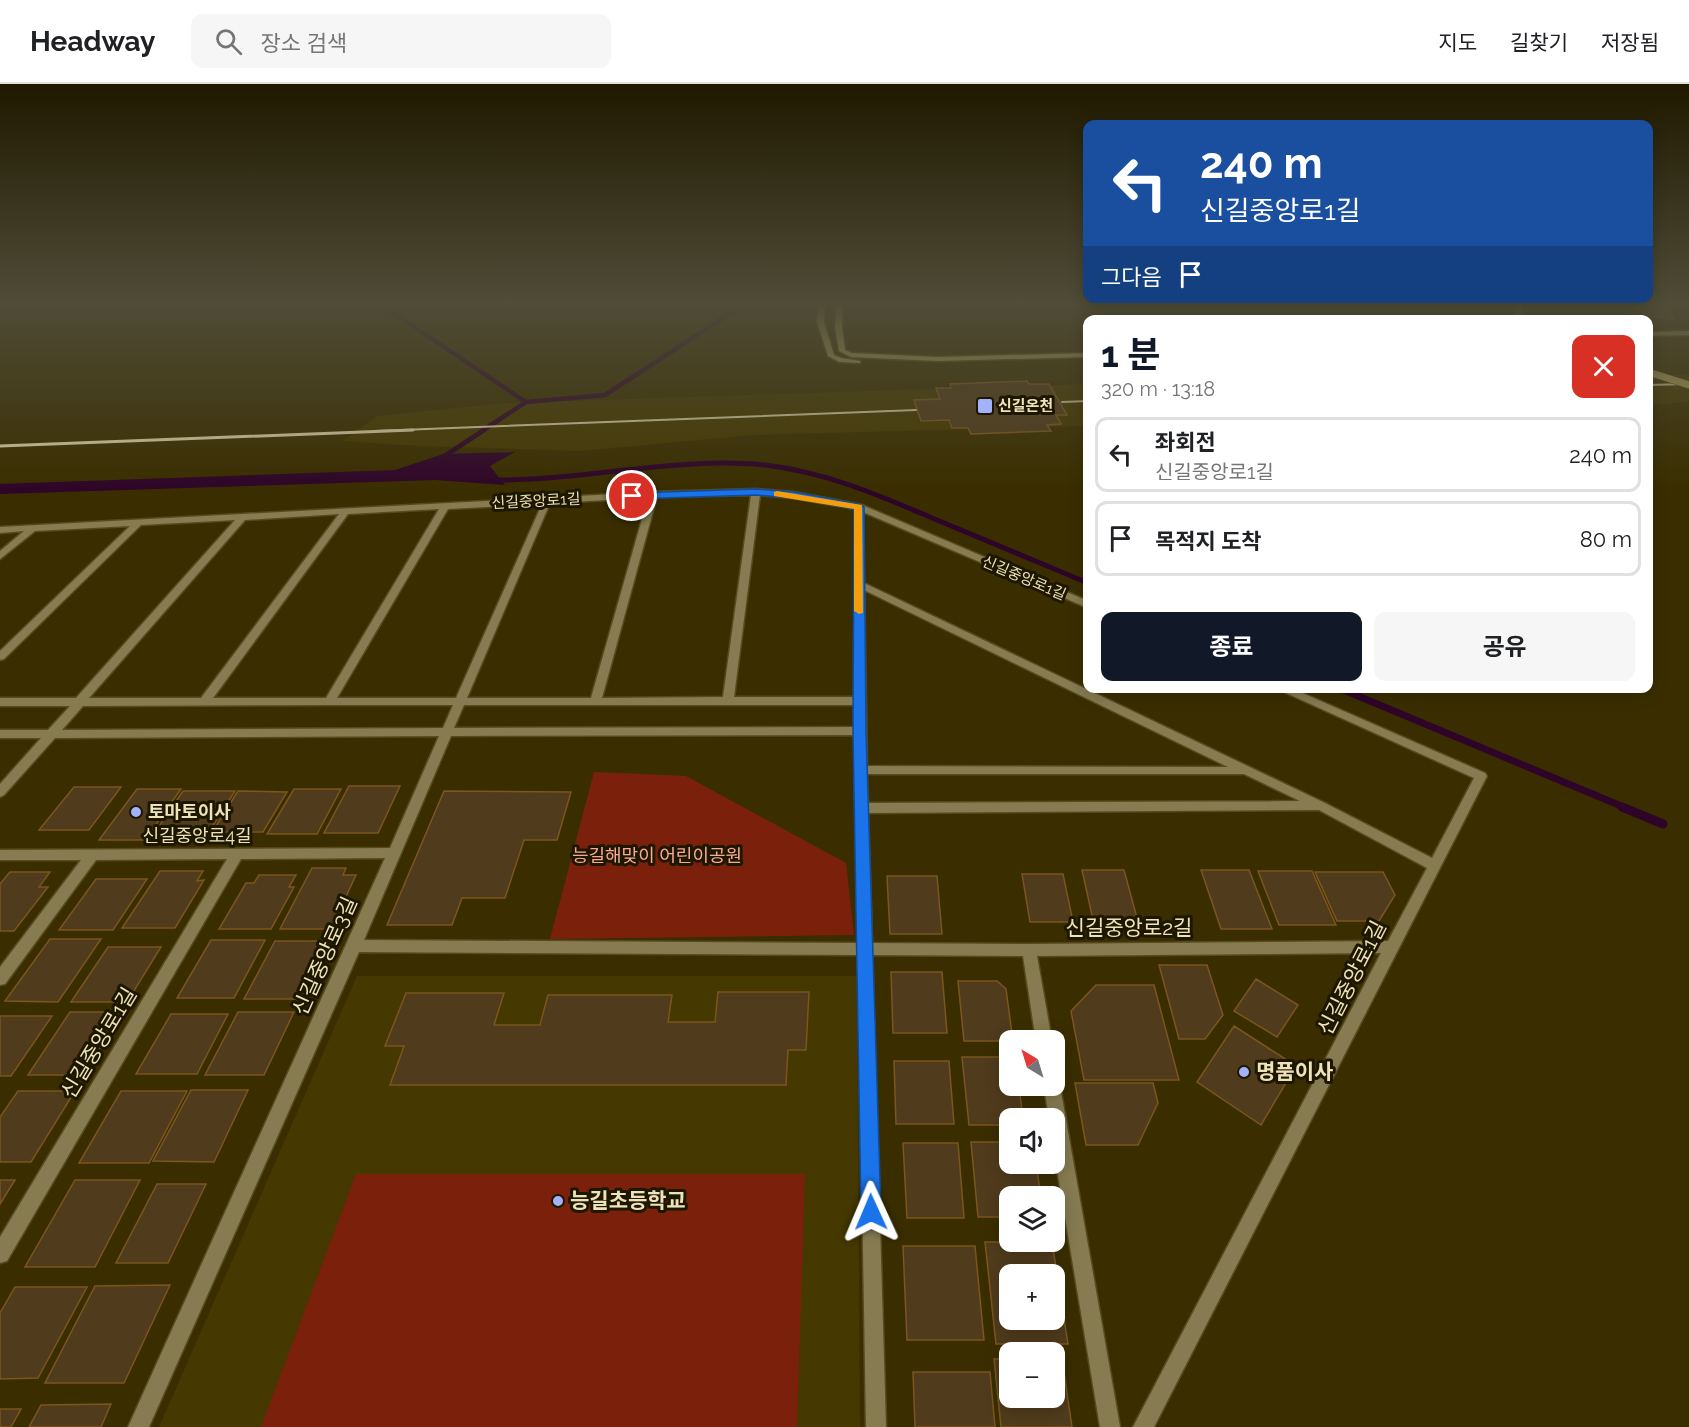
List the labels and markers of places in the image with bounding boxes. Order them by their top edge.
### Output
marker: 신길온천 [976,397,994,415]
place label: 신길온천 [998,397,1053,415]
pin [606,470,657,521]
place label: 토마토이사 [148,801,231,822]
marker: 토마토이사 [129,805,143,819]
place label: 명품이사 [1256,1059,1333,1084]
marker: 명품이사 [1237,1065,1251,1079]
place label: 능길초등학교 [570,1188,686,1213]
marker: 능길초등학교 [551,1194,565,1208]

